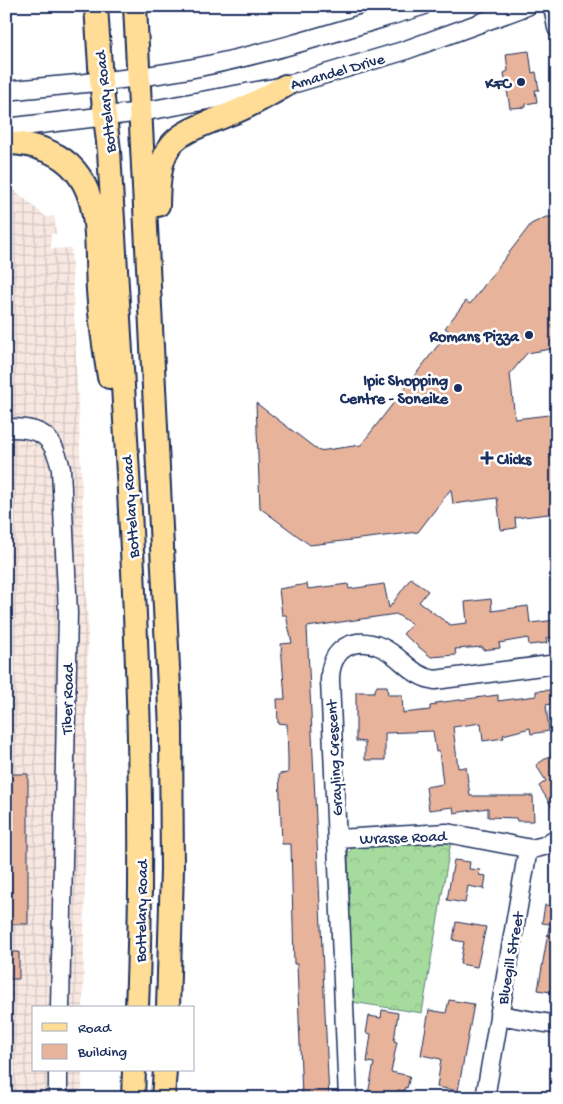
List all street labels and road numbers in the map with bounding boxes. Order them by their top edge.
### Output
street label: Bottelary Road [93,48,122,155]
street label: Amandel Drive [289,51,388,96]
street label: Bottelary Road [119,453,146,560]
street label: Tiber Road [59,662,80,736]
street label: Grayling Crescent [324,698,349,816]
street label: Wrasse Road [359,828,449,851]
street label: Bottelary Road [133,858,154,963]
street label: Bluegill Street [495,909,530,1007]

